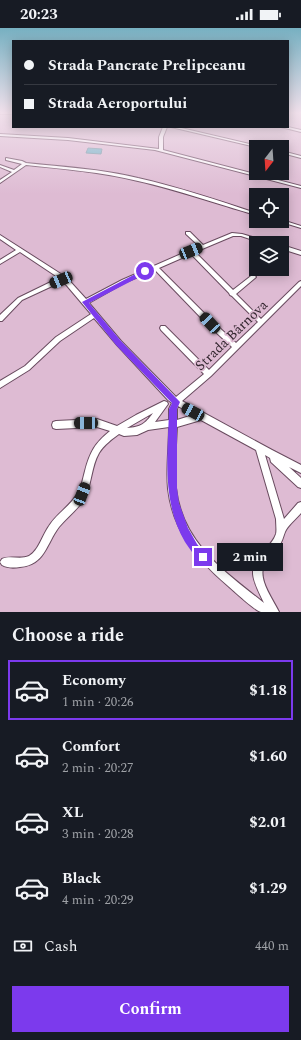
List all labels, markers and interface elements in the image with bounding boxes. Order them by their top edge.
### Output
text: 20:23 [20,3,58,26]
text: Strada Pancrate Prelipceanu [48,54,246,77]
text: Strada Aeroportului [48,92,187,115]
north arrow [249,140,289,180]
map controls [249,140,289,276]
button: locate [249,188,289,228]
button: layers [249,236,289,276]
car [178,241,204,261]
route start [136,262,154,280]
car [48,270,74,290]
street label: Strada Bârnova [190,295,273,376]
car [197,310,223,336]
car [180,401,206,423]
car [74,417,98,429]
car [72,481,92,507]
callout: 2 min [217,543,283,571]
text: 2 min [233,547,267,567]
route end [194,548,212,566]
text: Choose a ride [12,622,124,649]
text: Economy [62,669,126,692]
icon: car [14,672,50,708]
text: $1.18 [249,679,287,702]
text: 1 min · 20:26 [62,692,134,712]
text: Comfort [62,735,120,758]
icon: car [14,738,50,774]
text: $1.60 [249,745,287,768]
text: 2 min · 20:27 [62,758,134,778]
text: XL [62,801,83,824]
icon: car [14,804,50,840]
text: $2.01 [249,811,287,834]
text: 3 min · 20:28 [62,824,134,844]
text: Black [62,867,101,890]
icon: car [14,870,50,906]
text: $1.29 [249,877,287,900]
text: 4 min · 20:29 [62,890,134,910]
icon: cash [12,935,34,957]
text: Cash [44,935,77,958]
text: 440 m [255,936,289,956]
button: Confirm [12,986,289,1032]

